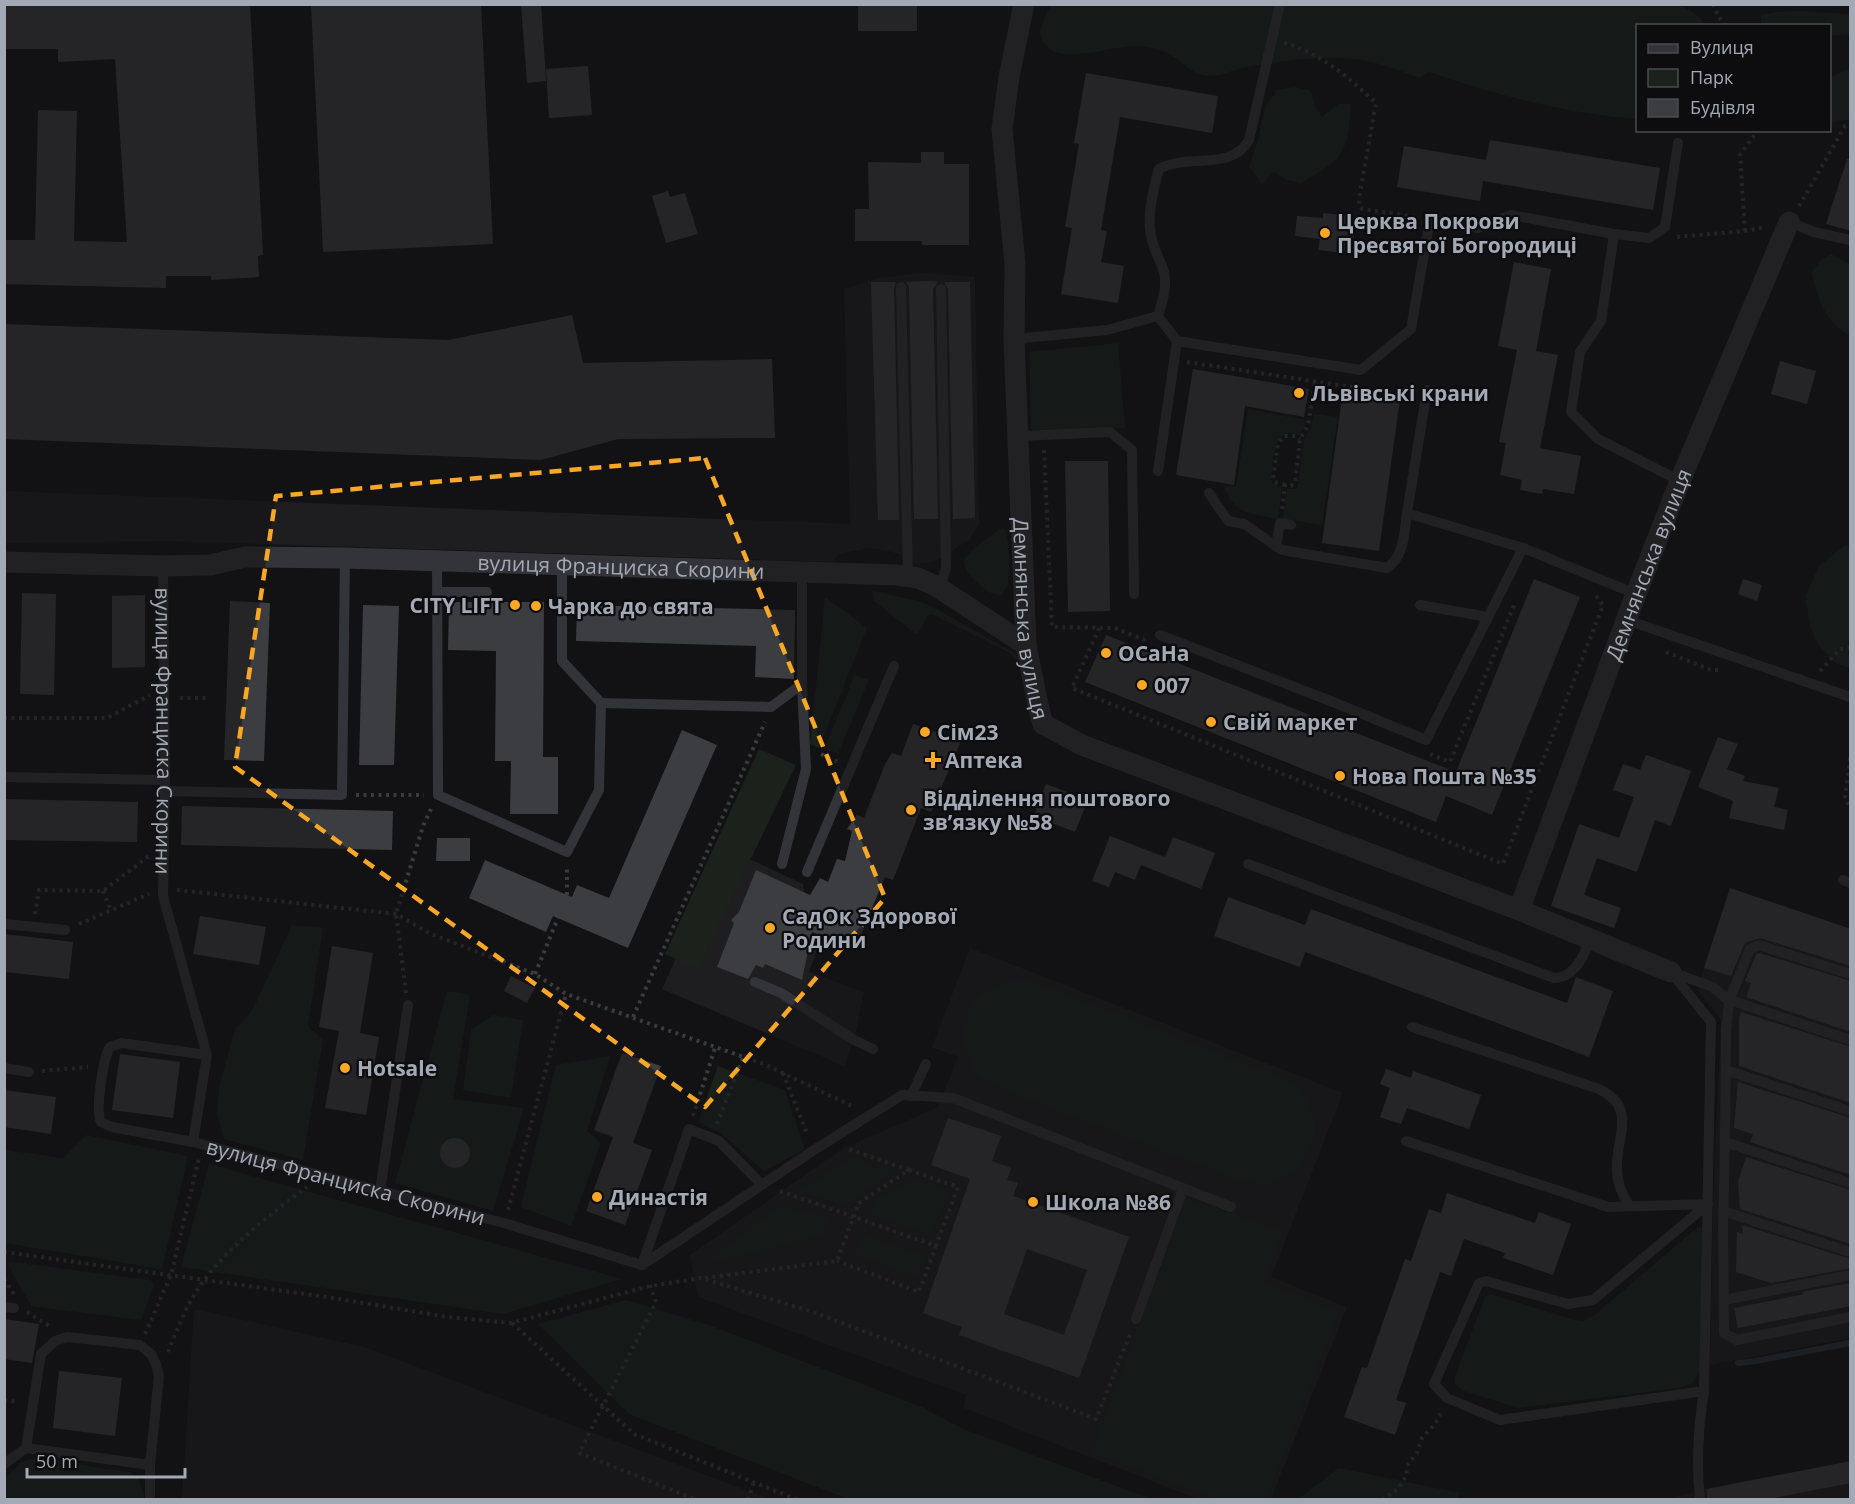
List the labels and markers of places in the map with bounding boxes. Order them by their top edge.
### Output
place label: Церква Покрови Пресвятої Богородиці [1337,207,1577,259]
marker: Церква Покрови Пресвятої Богородиці [1318,226,1332,240]
place label: Львівські крани [1311,379,1489,407]
marker: Львівські крани [1292,386,1306,400]
place label: CITY LIFT [409,591,503,619]
place label: Чарка до свята [548,592,714,620]
marker: CITY LIFT [508,598,522,612]
marker: Чарка до свята [529,599,543,613]
place label: ОСаНа [1118,639,1190,667]
marker: ОСаНа [1099,646,1113,660]
place label: 007 [1154,671,1190,699]
marker: 007 [1135,678,1149,692]
place label: Свій маркет [1223,708,1358,736]
marker: Свій маркет [1204,715,1218,729]
place label: Сім23 [937,718,999,746]
marker: Сім23 [918,725,932,739]
place label: Аптека [945,746,1023,774]
marker: Аптека [926,753,940,767]
place label: Нова Пошта №35 [1352,762,1537,790]
marker: Нова Пошта №35 [1333,769,1347,783]
place label: Відділення поштового зв’язку №58 [923,784,1170,836]
marker: Відділення поштового зв’язку №58 [904,803,918,817]
place label: СадОк Здорової Родини [782,902,957,954]
marker: СадОк Здорової Родини [763,921,777,935]
place label: Hotsale [357,1054,437,1082]
marker: Hotsale [338,1061,352,1075]
place label: Династія [609,1183,708,1211]
place label: Школа №86 [1045,1188,1171,1216]
marker: Династія [590,1190,604,1204]
marker: Школа №86 [1026,1195,1040,1209]

